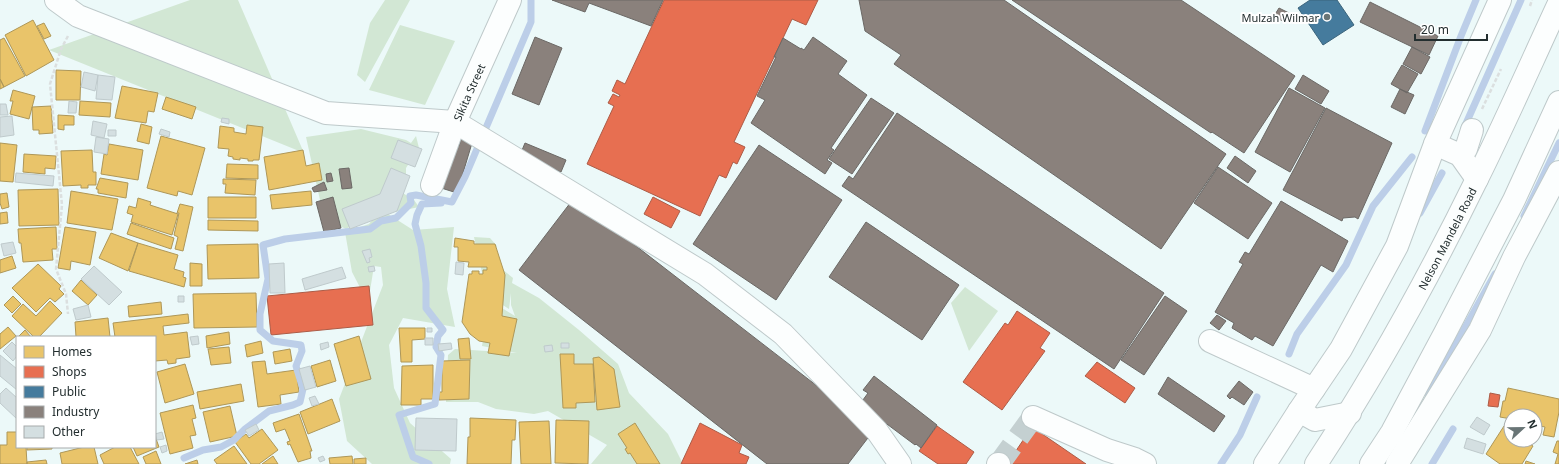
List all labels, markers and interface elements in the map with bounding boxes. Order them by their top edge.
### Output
place label: Mulzah Wilmar [1241,10,1319,25]
marker: Mulzah Wilmar [1322,12,1332,22]
scale bar [1415,16,1487,42]
text: 20 m [1421,21,1449,38]
street label: Sikita Street [449,61,488,123]
street label: Nelson Mandela Road [1414,185,1479,292]
legend [16,336,156,448]
text: Homes [52,343,92,360]
text: Shops [52,363,87,380]
text: Public [52,383,86,400]
text: Industry [52,403,100,420]
north arrow [1503,408,1543,448]
text: N [1524,417,1541,431]
text: Other [52,423,85,440]

